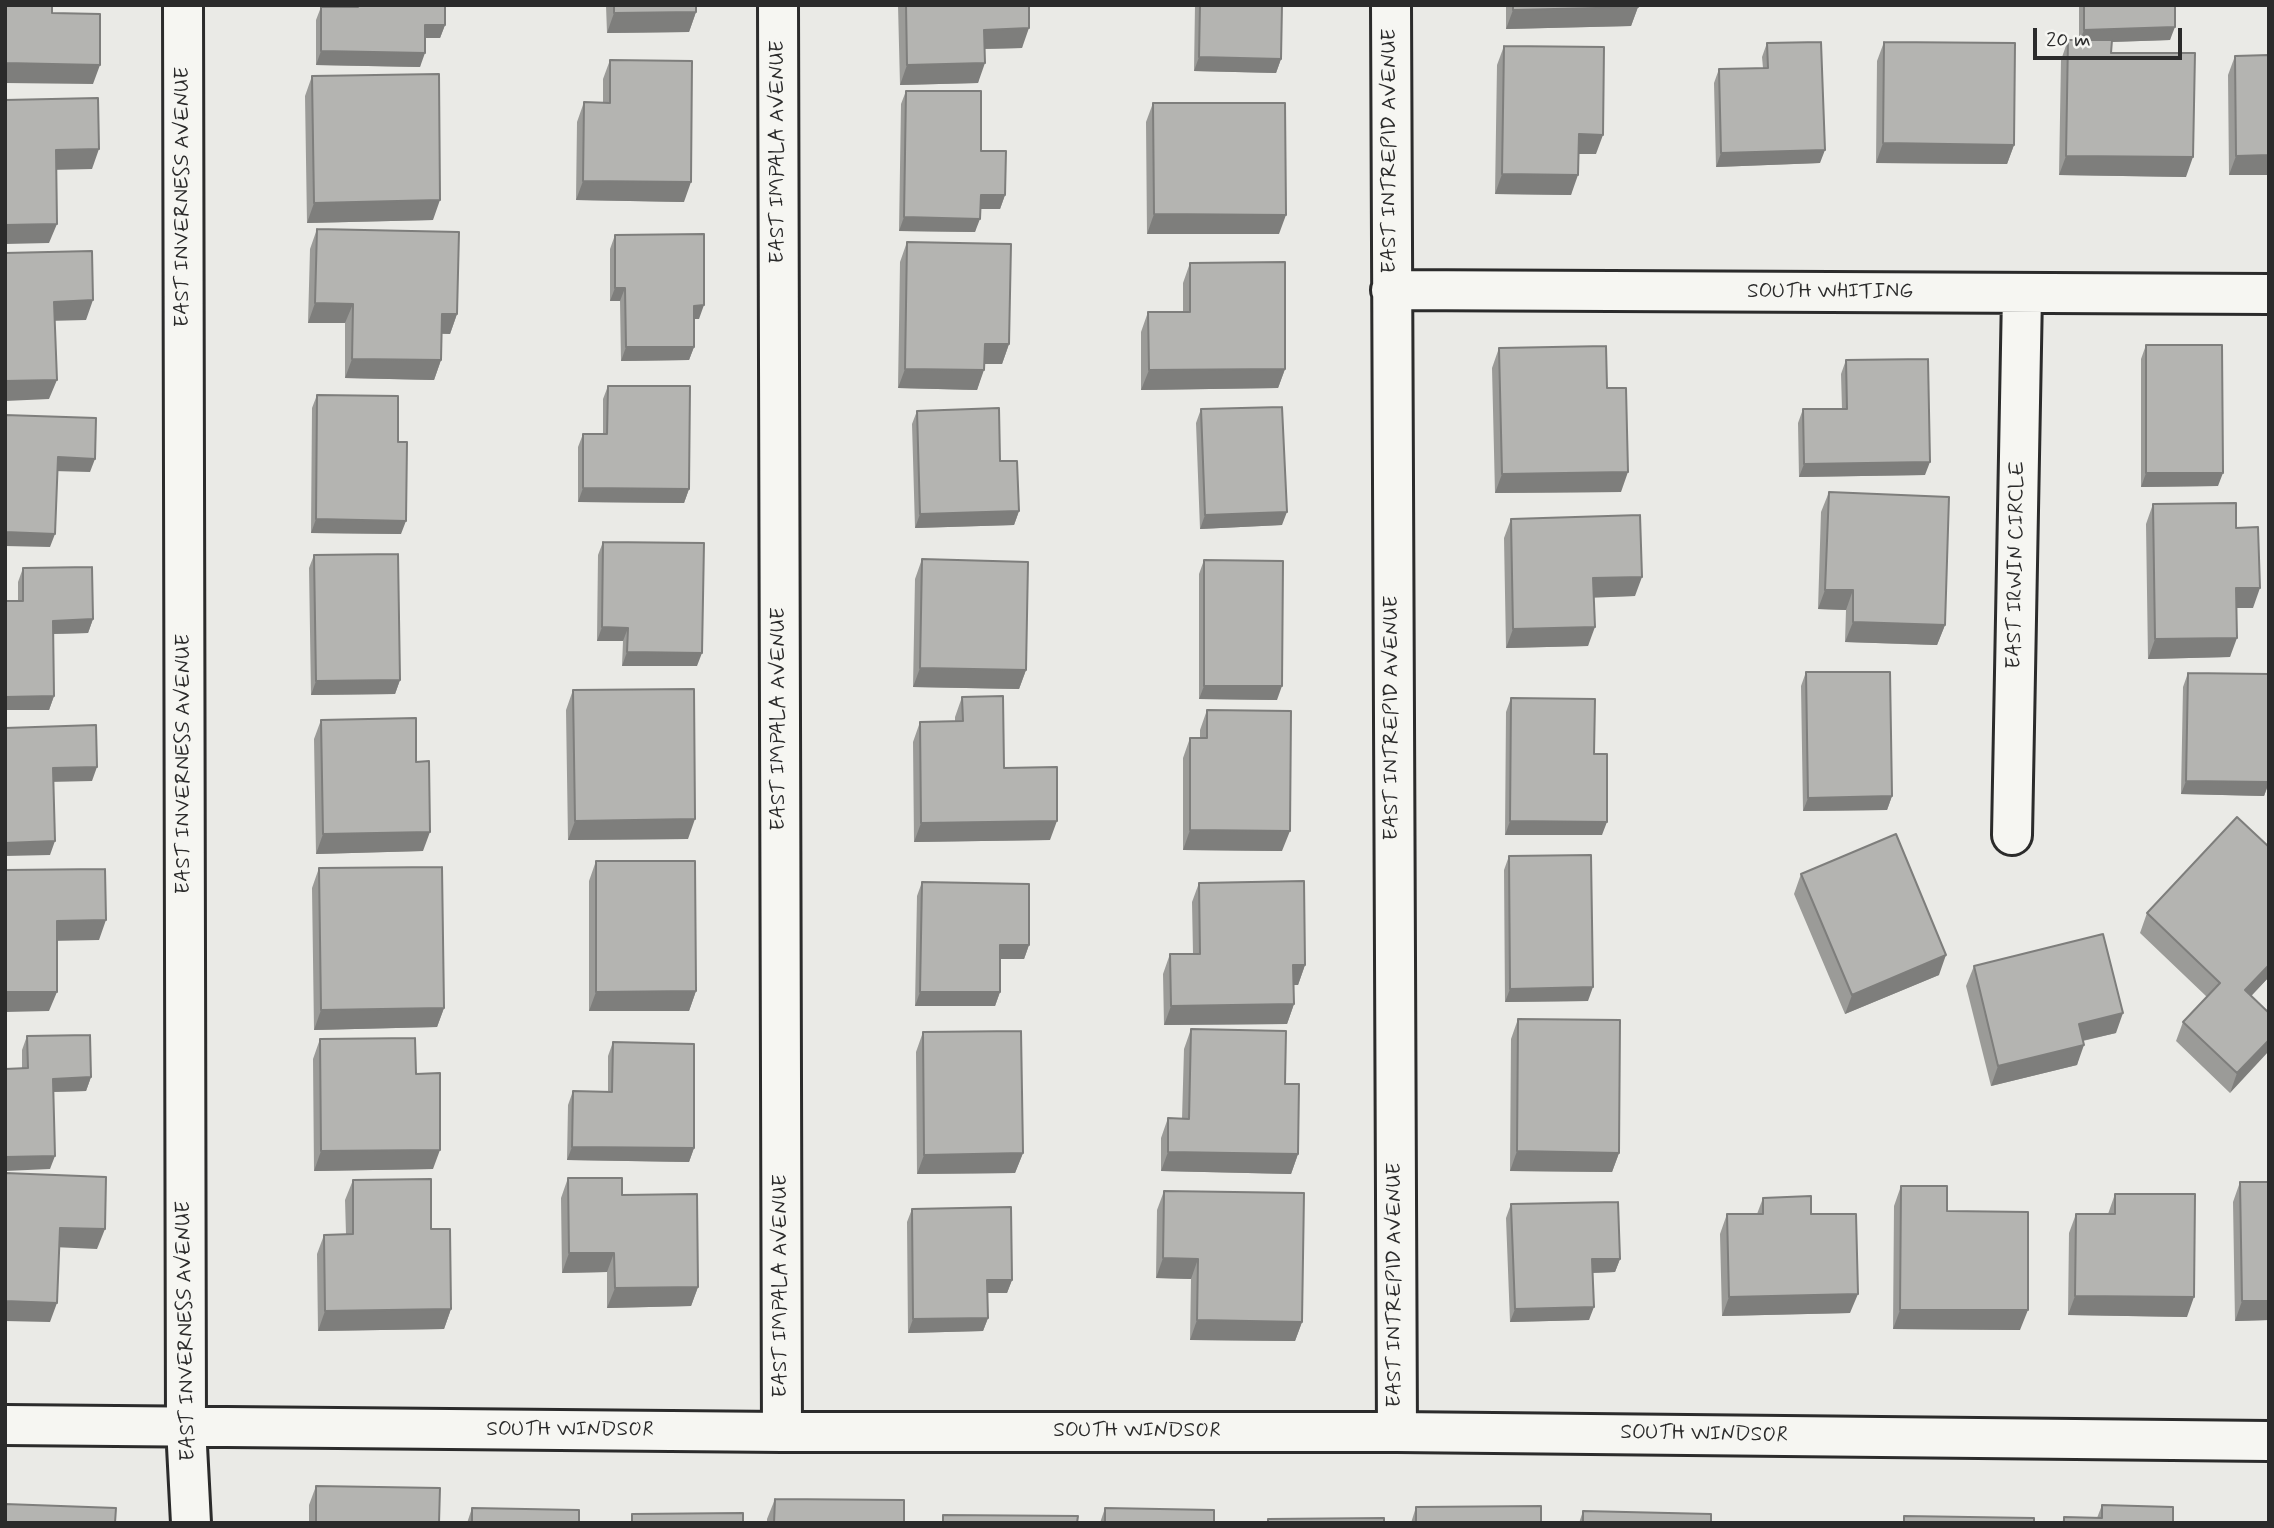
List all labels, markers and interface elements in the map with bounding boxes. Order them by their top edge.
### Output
scale bar [2036,14,2185,58]
text: 20 m [2046,26,2091,54]
street label: EAST INTREPID AVENUE [1378,28,1404,274]
street label: EAST IMPALA AVENUE [766,40,792,264]
street label: EAST INVERNESS AVENUE [171,67,197,327]
street label: SOUTH WHITING [1747,280,1913,306]
street label: EAST IRWIN CIRCLE [2003,461,2031,669]
street label: EAST INTREPID AVENUE [1380,595,1406,841]
street label: EAST IMPALA AVENUE [767,607,793,831]
street label: EAST INVERNESS AVENUE [172,634,198,894]
street label: EAST INTREPID AVENUE [1383,1162,1409,1408]
street label: EAST IMPALA AVENUE [769,1174,795,1398]
street label: EAST INVERNESS AVENUE [172,1201,202,1461]
street label: SOUTH WINDSOR [486,1418,654,1444]
street label: SOUTH WINDSOR [1053,1419,1221,1445]
street label: SOUTH WINDSOR [1620,1421,1788,1449]

